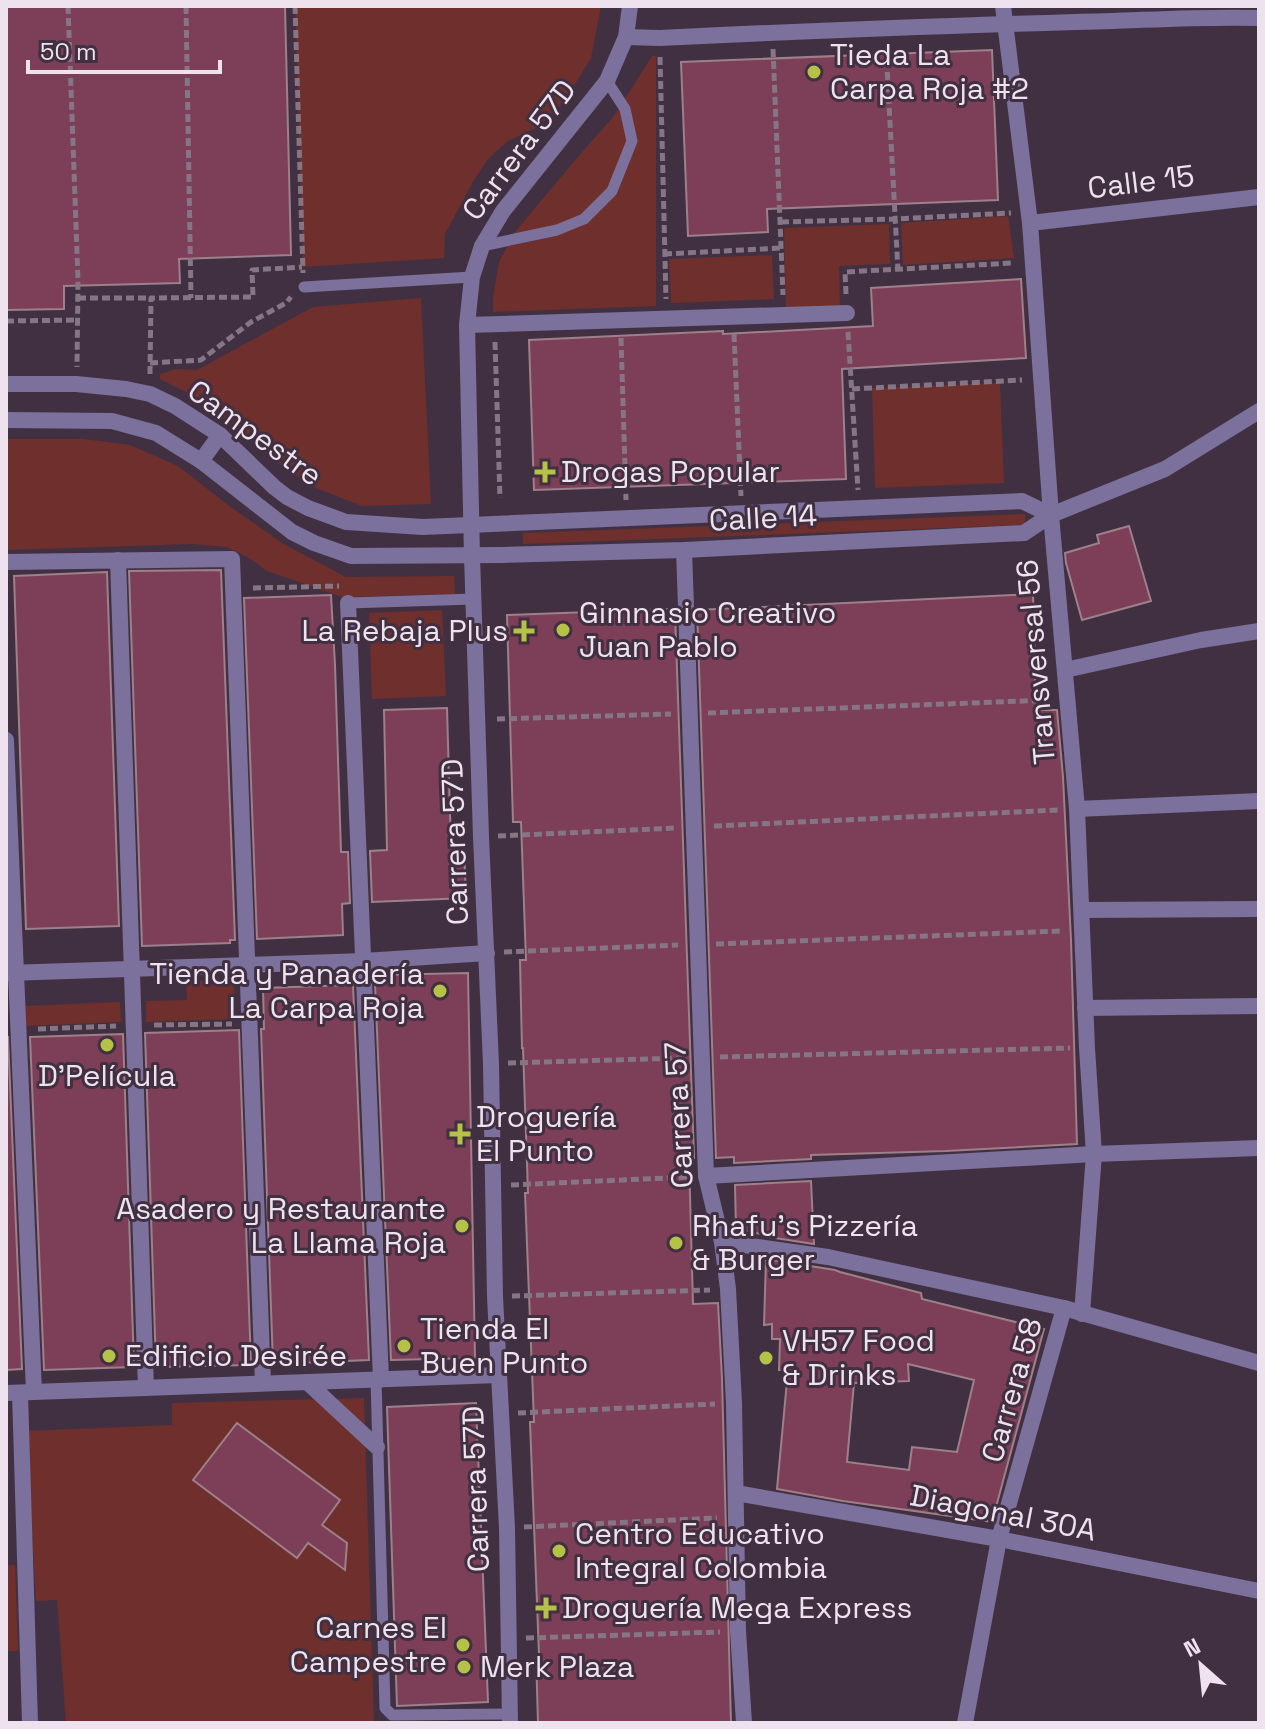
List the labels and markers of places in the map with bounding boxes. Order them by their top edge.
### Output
place label: Tieda La Carpa Roja #2 [830,35,1029,108]
marker: Tieda La Carpa Roja #2 [805,63,823,81]
place label: Drogas Popular [561,452,780,491]
marker: Drogas Popular [536,463,554,481]
place label: Gimnasio Creativo Juan Pablo [579,593,836,666]
place label: La Rebaja Plus [301,611,508,650]
marker: Gimnasio Creativo Juan Pablo [554,621,572,639]
marker: La Rebaja Plus [515,622,533,640]
place label: Tienda y Panadería La Carpa Roja [150,954,424,1027]
marker: Tienda y Panadería La Carpa Roja [431,982,449,1000]
marker: D'Película [98,1036,116,1054]
place label: D'Película [38,1056,176,1095]
place label: Droguería El Punto [476,1097,617,1170]
marker: Droguería El Punto [451,1125,469,1143]
place label: Asadero y Restaurante La Llama Roja [116,1189,446,1262]
place label: Rhafu's Pizzería & Burger [692,1206,918,1279]
marker: Asadero y Restaurante La Llama Roja [453,1217,471,1235]
marker: Rhafu's Pizzería & Burger [667,1234,685,1252]
place label: Tienda El Buen Punto [420,1309,588,1382]
place label: VH57 Food & Drinks [782,1321,935,1394]
place label: Edificio Desirée [125,1336,347,1375]
marker: Tienda El Buen Punto [395,1337,413,1355]
marker: Edificio Desirée [100,1347,118,1365]
marker: VH57 Food & Drinks [757,1349,775,1367]
place label: Centro Educativo Integral Colombia [575,1514,827,1587]
marker: Centro Educativo Integral Colombia [550,1542,568,1560]
place label: Droguería Mega Express [562,1588,912,1627]
marker: Droguería Mega Express [537,1599,555,1617]
place label: Carnes El Campestre [290,1608,447,1681]
marker: Carnes El Campestre [454,1636,472,1654]
place label: Merk Plaza [480,1647,634,1686]
marker: Merk Plaza [455,1658,473,1676]

